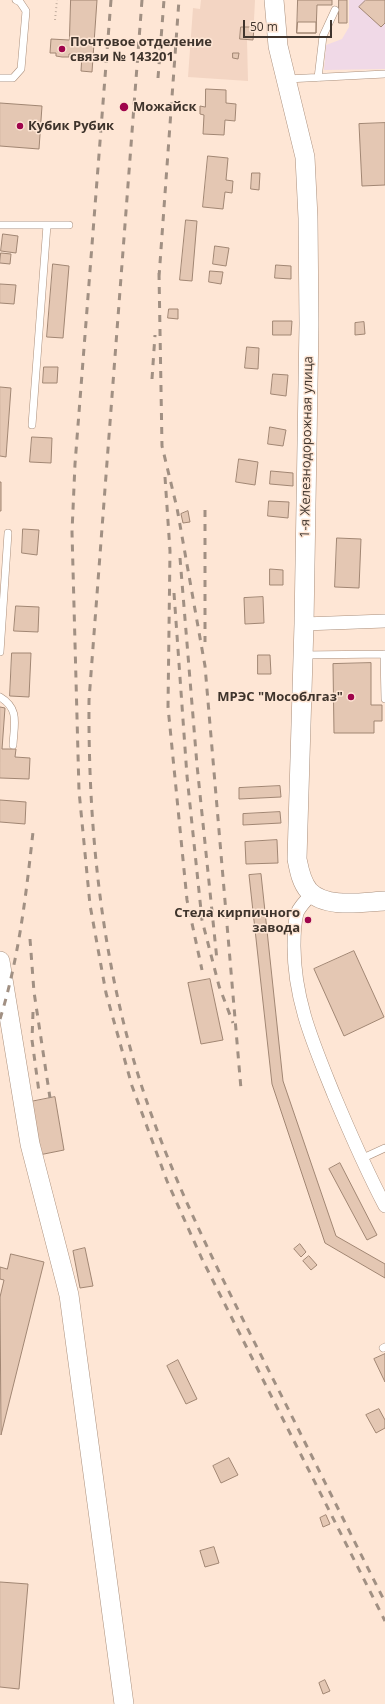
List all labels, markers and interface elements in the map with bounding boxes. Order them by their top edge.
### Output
scale bar [245,12,334,38]
text: 50 m [250,18,278,35]
place label: Почтовое отделение связи № 143201 [70,34,212,65]
marker: Почтовое отделение связи № 143201 [57,44,67,54]
place label: Можайск [133,99,197,115]
marker: Можайск [118,101,130,113]
place label: Кубик Рубик [28,118,114,134]
marker: Кубик Рубик [15,121,25,131]
street label: 1-я Железнодорожная улица [298,356,316,538]
place label: МРЭС "Мособлгаз" [217,689,343,705]
marker: МРЭС "Мособлгаз" [346,692,356,702]
place label: Стела кирпичного завода [174,905,300,936]
marker: Стела кирпичного завода [303,915,313,925]

